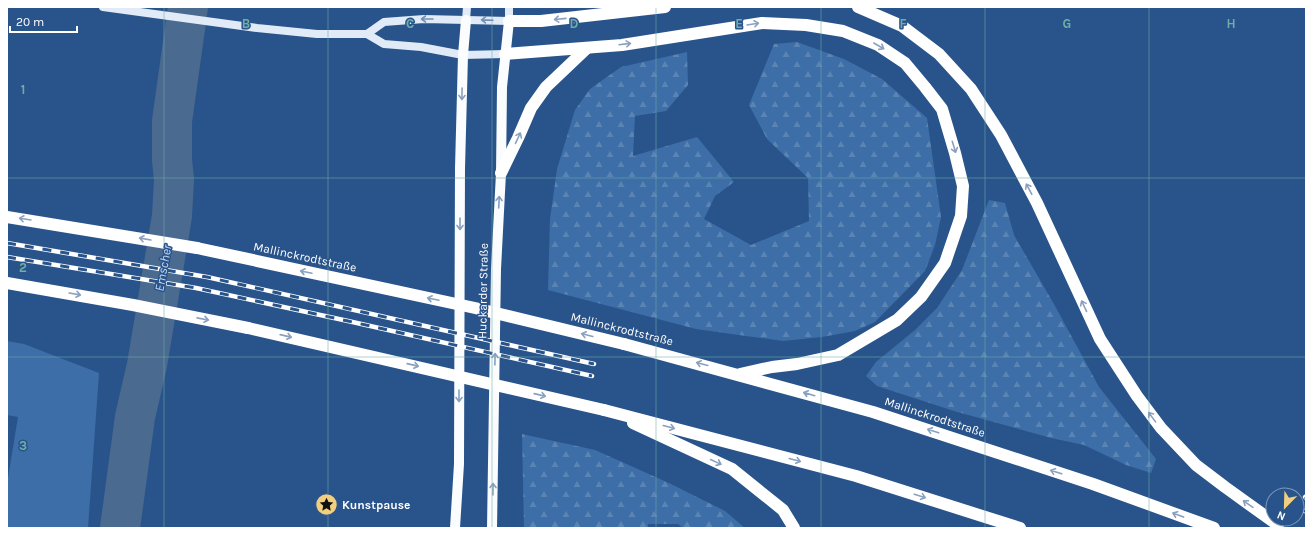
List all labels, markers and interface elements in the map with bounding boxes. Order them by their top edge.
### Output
scale bar [10,8,77,34]
text: 20 m [16,15,44,29]
one-way arrow [421,15,434,23]
one-way arrow [554,15,567,22]
text: B [242,16,250,31]
text: C [406,16,414,31]
text: D [570,16,579,31]
text: E [735,16,743,31]
text: F [899,16,907,31]
text: G [1063,16,1071,31]
text: H [1226,16,1236,31]
one-way arrow [481,17,494,24]
one-way arrow [746,20,759,28]
one-way arrow [618,40,631,48]
one-way arrow [873,43,885,51]
text: 1 [21,82,25,97]
one-way arrow [458,87,466,100]
one-way arrow [515,132,522,144]
one-way arrow [951,141,958,154]
one-way arrow [1025,183,1032,195]
one-way arrow [496,196,503,209]
one-way arrow [19,215,32,223]
one-way arrow [456,217,464,230]
one-way arrow [139,235,152,243]
street label: Mallinckrodtstraße [252,239,358,275]
water label: Emscher [152,243,175,293]
street label: Huckarder Straße [475,243,491,339]
text: 2 [19,260,27,275]
one-way arrow [299,267,312,275]
one-way arrow [68,290,81,298]
one-way arrow [427,294,440,302]
one-way arrow [1080,301,1087,313]
street label: Mallinckrodtstraße [569,309,675,349]
one-way arrow [196,315,209,323]
one-way arrow [580,330,593,338]
one-way arrow [279,333,292,341]
one-way arrow [491,353,499,366]
one-way arrow [696,360,709,368]
one-way arrow [406,362,419,370]
one-way arrow [455,389,463,402]
one-way arrow [802,389,815,397]
one-way arrow [533,391,546,399]
street label: Mallinckrodtstraße [883,394,987,440]
one-way arrow [1148,411,1156,422]
one-way arrow [662,424,675,431]
one-way arrow [927,427,939,435]
text: 3 [19,438,27,453]
one-way arrow [788,456,801,464]
one-way arrow [709,459,721,466]
one-way arrow [1050,468,1063,475]
one-way arrow [489,483,497,496]
north arrow [1265,487,1305,527]
place icon: Kunstpause [313,492,339,518]
one-way arrow [913,493,926,500]
place label: Kunstpause [342,498,410,512]
one-way arrow [1243,500,1254,508]
text: N [1275,508,1287,523]
one-way arrow [1172,510,1184,518]

